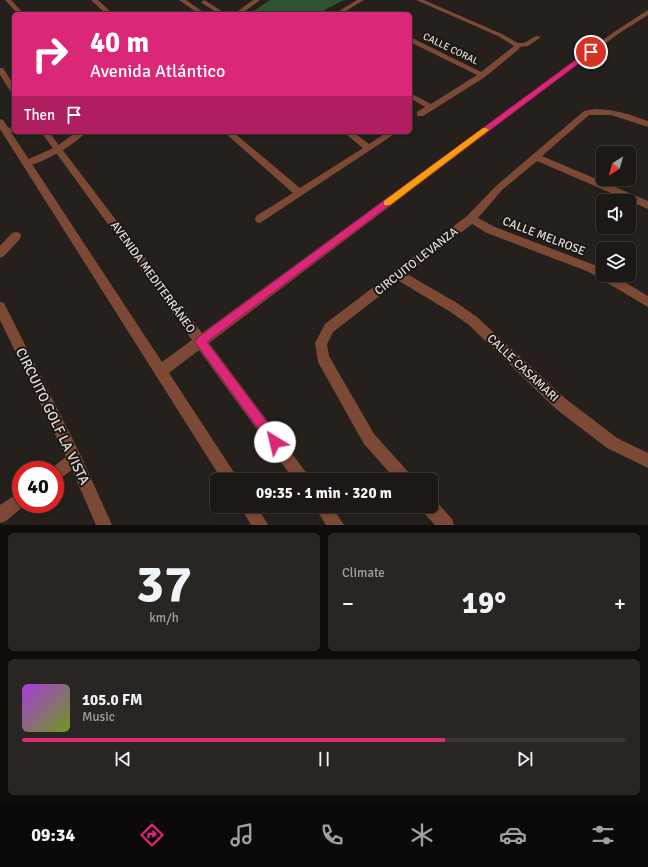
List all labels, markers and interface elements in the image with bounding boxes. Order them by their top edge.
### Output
text: 40 m [90,26,149,60]
icon: right [24,28,76,80]
street label: CALLE CORAL [421,30,480,67]
pin [574,35,608,69]
icon: arrive [580,41,602,63]
text: Avenida Atlántico [90,60,225,82]
icon: arrive [63,104,85,126]
text: Then [24,106,55,124]
north arrow [596,146,636,186]
map controls [596,146,636,282]
button: sound [596,194,636,234]
street label: CALLE MELROSE [500,214,587,259]
street label: AVENIDA MEDITERRÁNEO [107,218,198,336]
street label: CIRCUITO LEVANZA [372,224,461,299]
button: layers [596,242,636,282]
street label: CALLE CASAMARI [484,331,562,405]
street label: CIRCUITO GOLF LA VISTA [12,345,93,488]
position arrow [254,421,296,463]
speed limit sign: 40 [12,461,64,513]
text: 09:35 · 1 min · 320 m [256,484,392,502]
text: 37 [136,552,192,616]
text: Climate [342,565,385,581]
text: 19° [462,585,506,622]
text: − [342,590,354,617]
text: + [614,590,626,617]
text: km/h [149,610,179,626]
text: 105.0 FM [82,691,143,709]
text: Music [82,709,115,725]
icon: previous [112,748,134,770]
icon: pause [313,748,335,770]
icon: next [514,748,536,770]
icon: directions [138,821,166,849]
icon: music [228,821,256,849]
icon: phone [318,821,346,849]
icon: climate [408,821,436,849]
icon: car [499,821,527,849]
icon: filters [589,821,617,849]
text: 09:34 [31,824,75,846]

